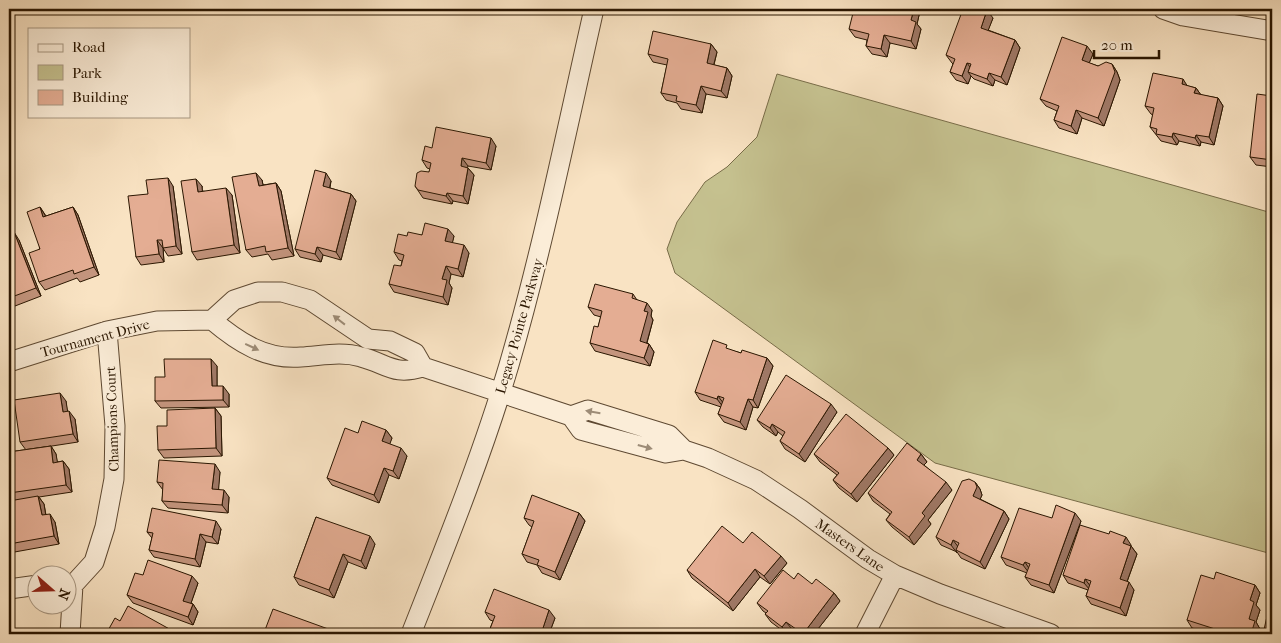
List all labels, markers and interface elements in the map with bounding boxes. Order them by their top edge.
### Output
legend [28,28,190,118]
scale bar [1094,28,1158,60]
text: 20 m [1101,36,1133,54]
text: Road [72,38,106,56]
text: Park [72,64,102,82]
text: Building [72,88,129,106]
street label: Legacy Pointe Parkway [492,256,547,396]
one-way arrow [333,314,346,325]
street label: Tournament Drive [39,316,152,361]
one-way arrow [245,344,259,352]
street label: Champions Court [102,366,123,472]
one-way arrow [584,408,600,416]
one-way arrow [637,443,653,451]
street label: Masters Lane [812,515,888,575]
north arrow [28,566,78,616]
text: N [54,586,74,603]

